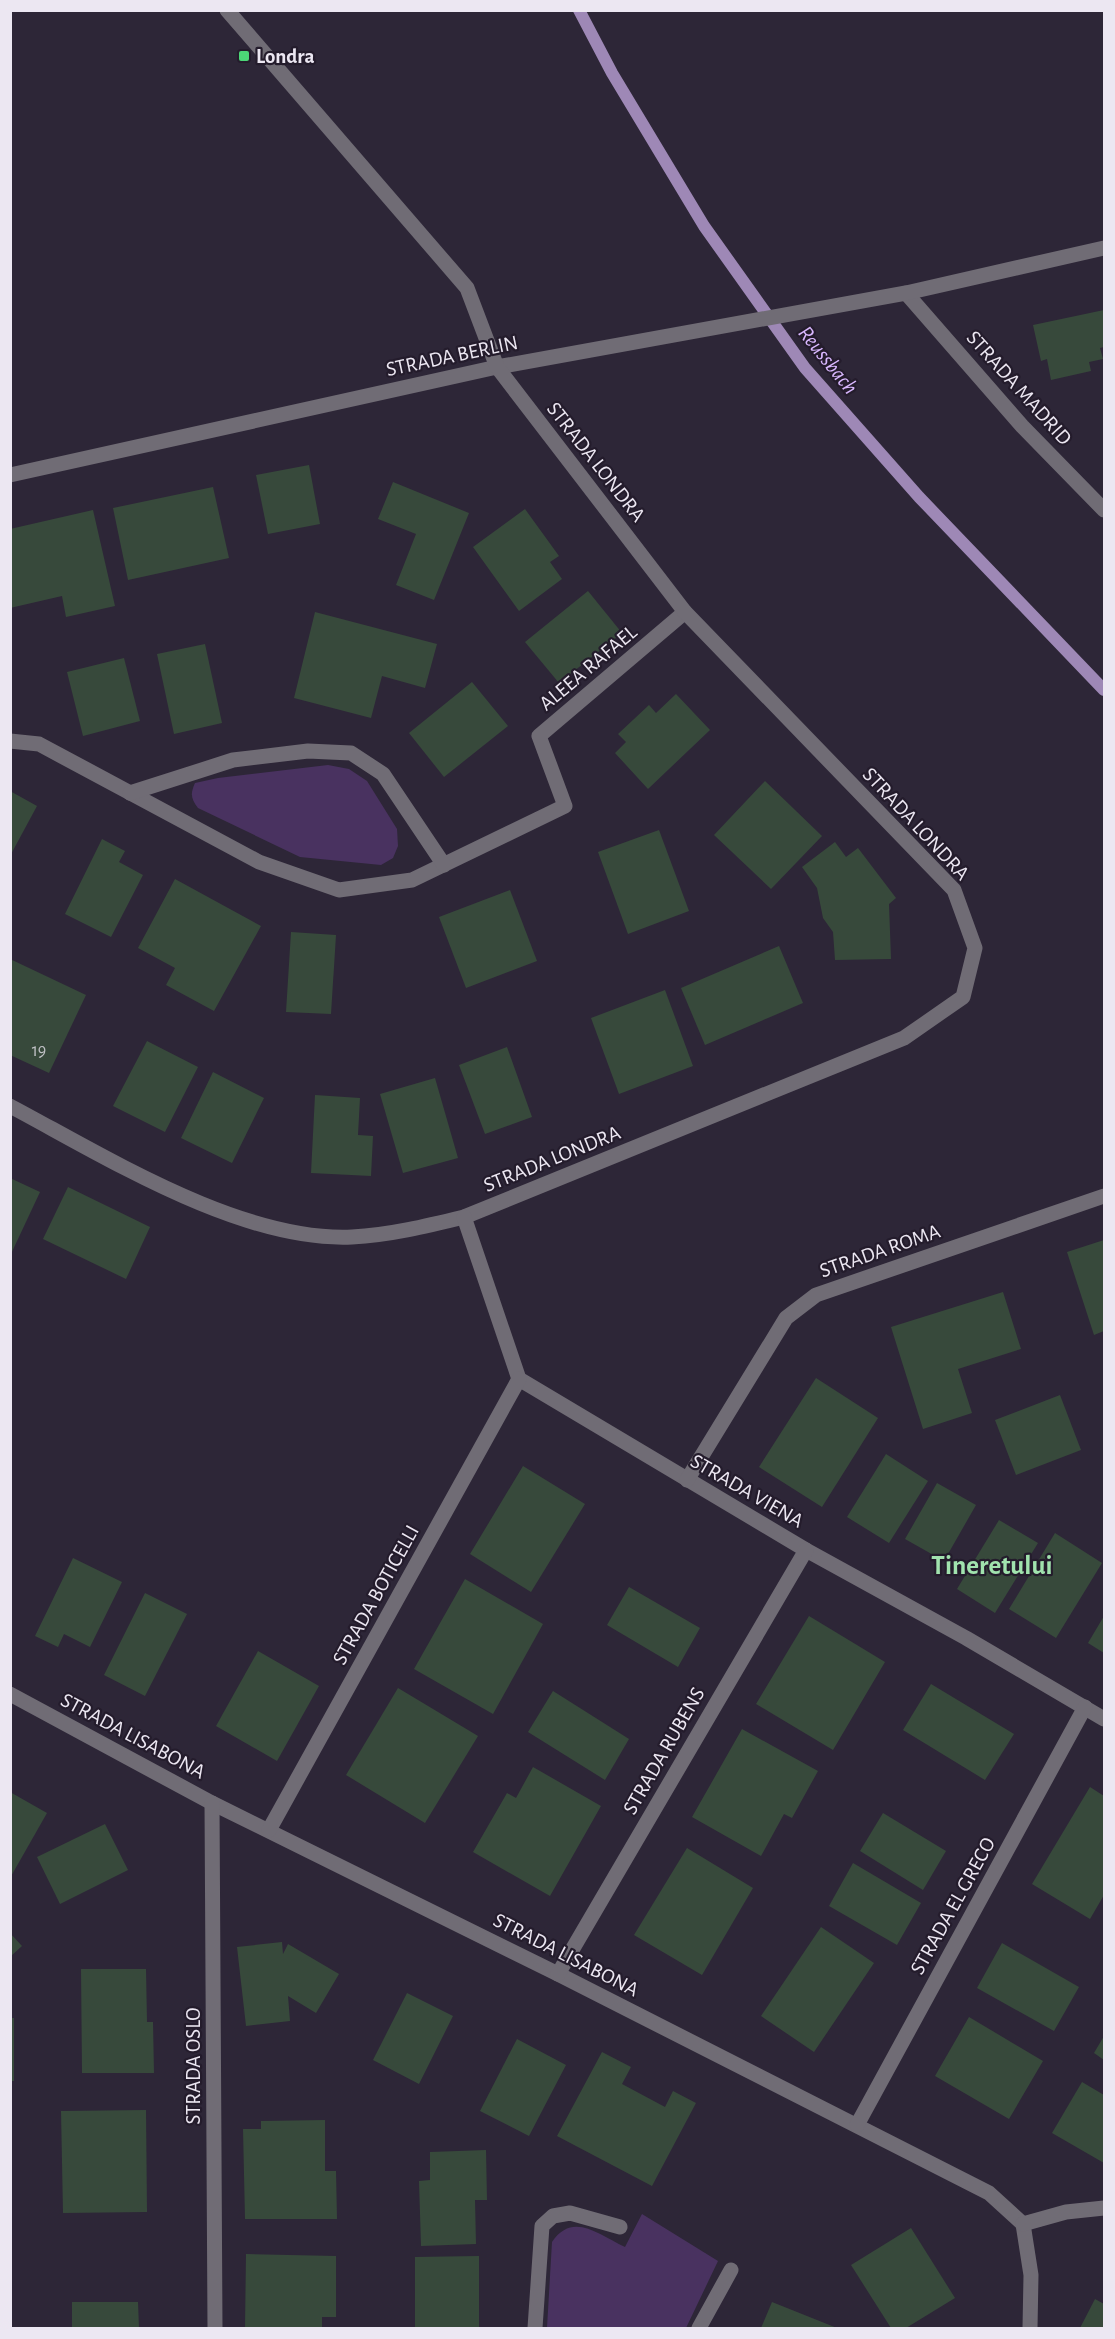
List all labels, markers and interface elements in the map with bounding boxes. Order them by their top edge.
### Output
place label: Londra [256,46,315,67]
marker: Londra [237,49,251,63]
water label: Reussbach [794,322,862,398]
street label: STRADA MADRID [962,327,1076,449]
street label: STRADA BERLIN [384,332,520,380]
street label: STRADA LONDRA [543,398,649,526]
street label: ALEEA RAFAEL [535,621,641,715]
street label: STRADA LONDRA [859,764,973,884]
house number: 19 [32,1042,46,1060]
street label: STRADA LONDRA [481,1122,623,1196]
street label: STRADA ROMA [817,1221,943,1281]
street label: STRADA VIENA [687,1450,807,1532]
street label: STRADA BOTICELLI [329,1522,423,1668]
district label: Tineretului [931,1552,1053,1579]
street label: STRADA RUBENS [619,1684,709,1818]
street label: STRADA LISABONA [57,1689,209,1783]
street label: STRADA EL GRECO [907,1834,999,1978]
street label: STRADA LISABONA [490,1909,642,2001]
street label: STRADA OSLO [183,2007,204,2125]

